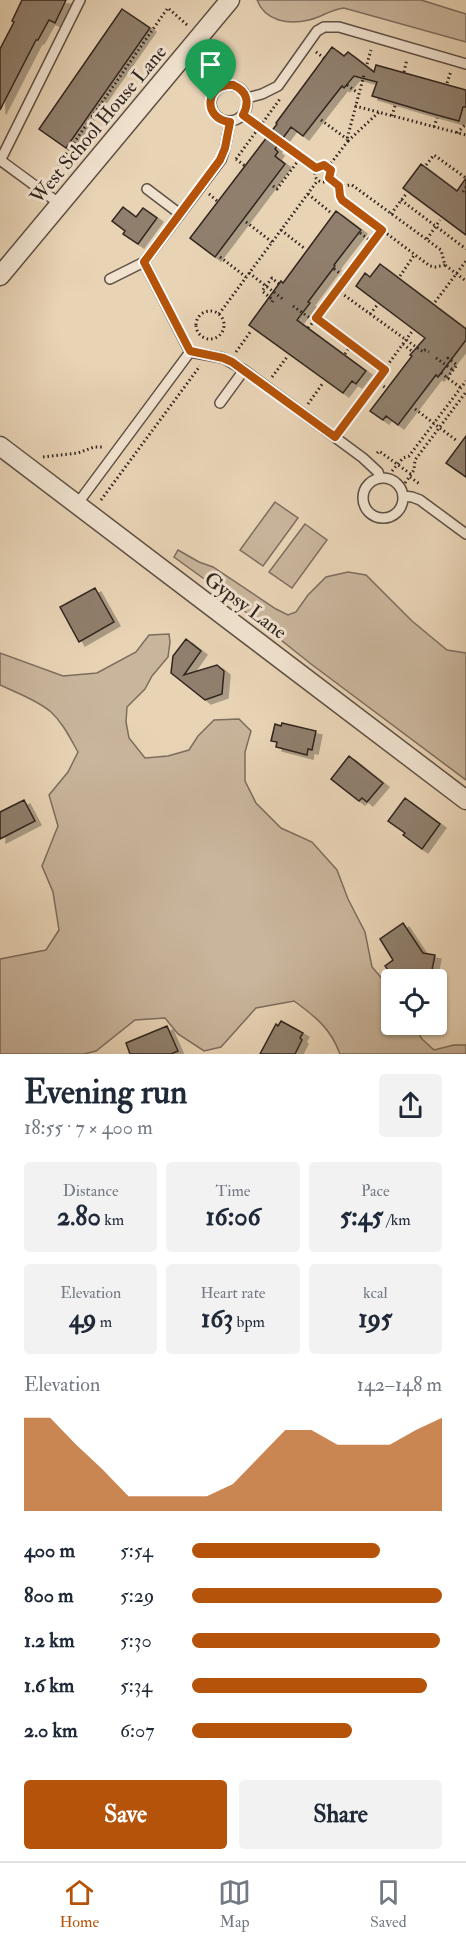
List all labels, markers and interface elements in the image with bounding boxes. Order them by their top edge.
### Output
pin [185,39,236,101]
street label: West School House Lane [24,40,172,210]
icon: arrive [194,48,227,81]
street label: Gypsy Lane [199,566,292,645]
map controls [381,969,447,1035]
button: locate [381,969,447,1035]
text: Evening run [24,1072,187,1113]
button: share [379,1074,442,1137]
text: 18:55 · 7 × 400 m [24,1115,153,1140]
text: Distance [63,1181,119,1201]
text: Time [216,1181,250,1201]
text: Pace [361,1181,390,1201]
text: 2.80 [57,1201,101,1233]
text: 16:06 [205,1201,261,1233]
text: 5:45 [340,1201,383,1233]
text: km [101,1210,124,1230]
text: /km [383,1210,411,1230]
text: Elevation [60,1283,121,1303]
text: Heart rate [200,1283,266,1303]
text: kcal [363,1283,388,1303]
text: 49 [69,1303,96,1335]
text: 163 [201,1303,233,1335]
text: 195 [358,1303,392,1335]
text: m [96,1312,112,1332]
text: bpm [233,1312,265,1332]
text: Elevation [24,1372,100,1397]
text: 142–148 m [357,1372,442,1397]
text: 400 m [24,1538,75,1563]
text: 5:54 [120,1538,153,1563]
text: 800 m [24,1583,74,1608]
text: 5:29 [120,1583,154,1608]
text: 1.2 km [24,1628,74,1653]
text: 5:30 [120,1628,152,1653]
text: 1.6 km [24,1673,74,1698]
text: 5:34 [120,1673,152,1698]
text: 2.0 km [24,1718,78,1743]
text: 6:07 [120,1718,154,1743]
button: Save [24,1780,227,1849]
button: Share [239,1780,442,1849]
tab: Home [59,1876,99,1932]
tab: Map [218,1876,251,1932]
tab: Saved [370,1876,407,1932]

